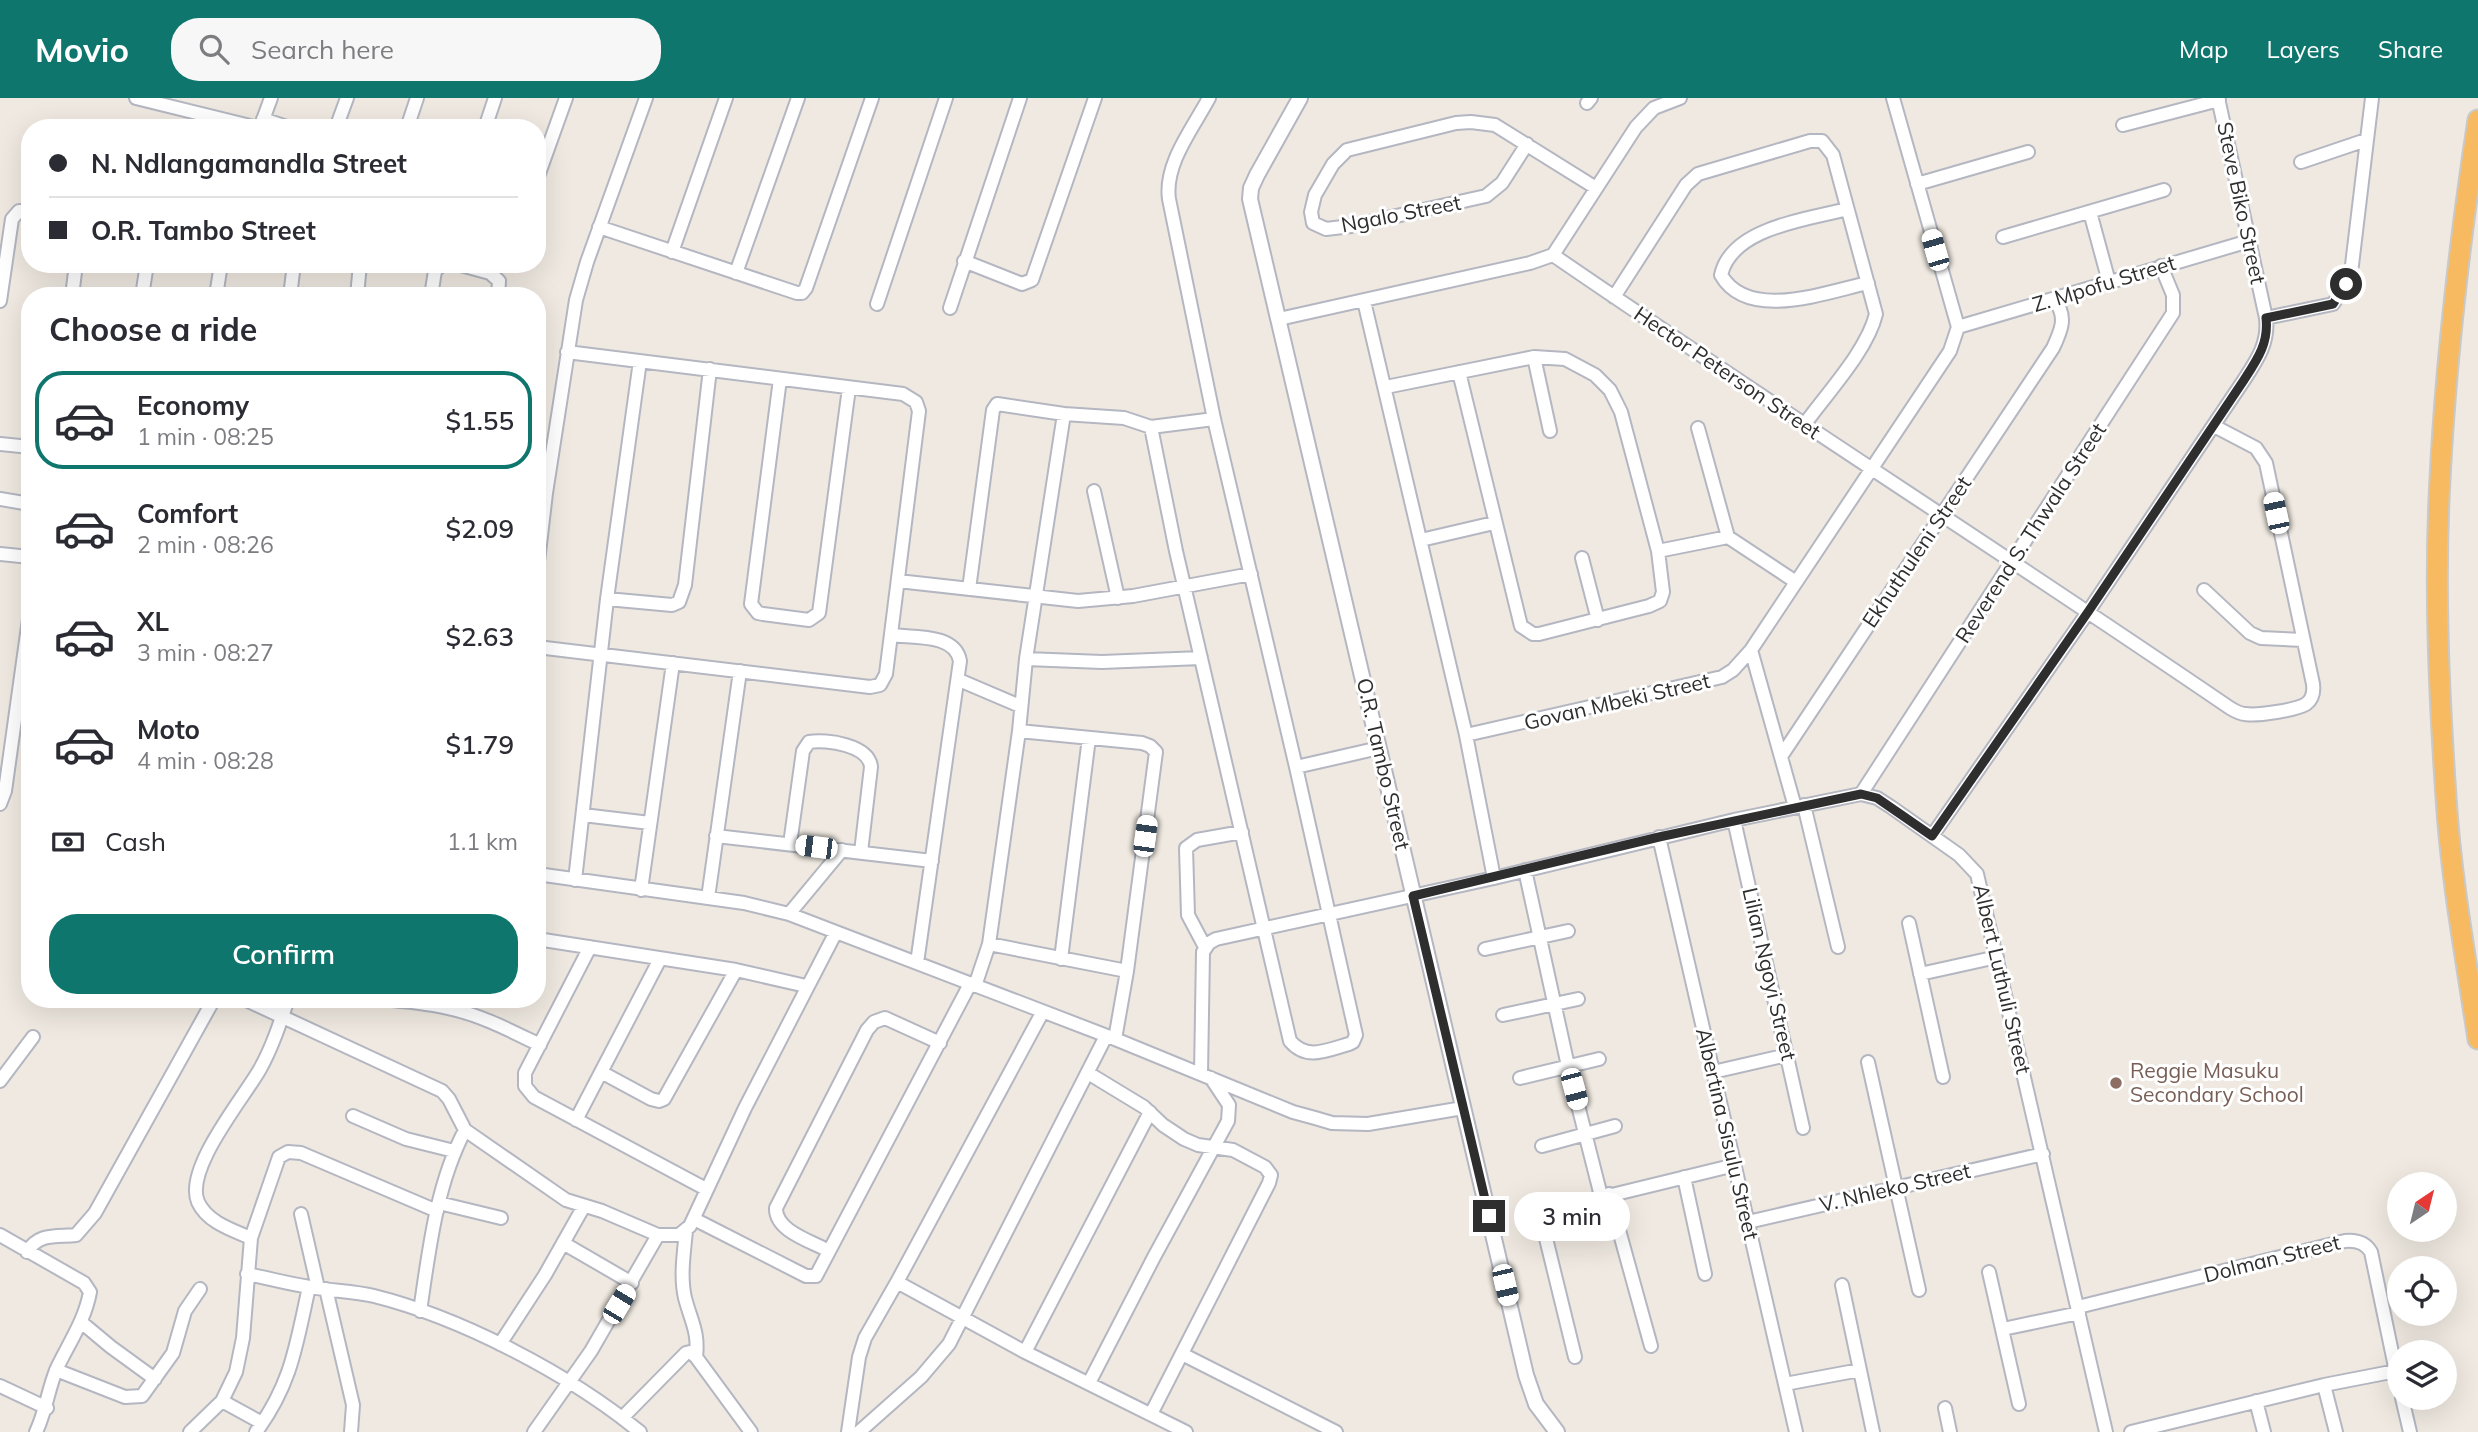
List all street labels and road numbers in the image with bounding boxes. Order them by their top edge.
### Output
street label: Steve Biko Street [2212,119,2272,286]
street label: Ngalo Street [1339,189,1463,237]
street label: Z. Mpofu Street [2029,249,2178,317]
street label: Hector Peterson Street [1629,300,1826,444]
street label: Reverend S. Thwala Street [1949,418,2111,647]
street label: Ekhuthuleni Street [1856,471,1976,632]
street label: Govan Mbeki Street [1521,667,1712,735]
street label: O.R. Tambo Street [1352,675,1416,852]
street label: Albert Luthuli Street [1968,881,2037,1076]
street label: Lilian Ngoyi Street [1737,885,1803,1063]
street label: Albertina Sisulu Street [1691,1025,1765,1242]
street label: V. Nhleko Street [1817,1157,1973,1217]
street label: Dolman Street [2201,1229,2343,1288]

